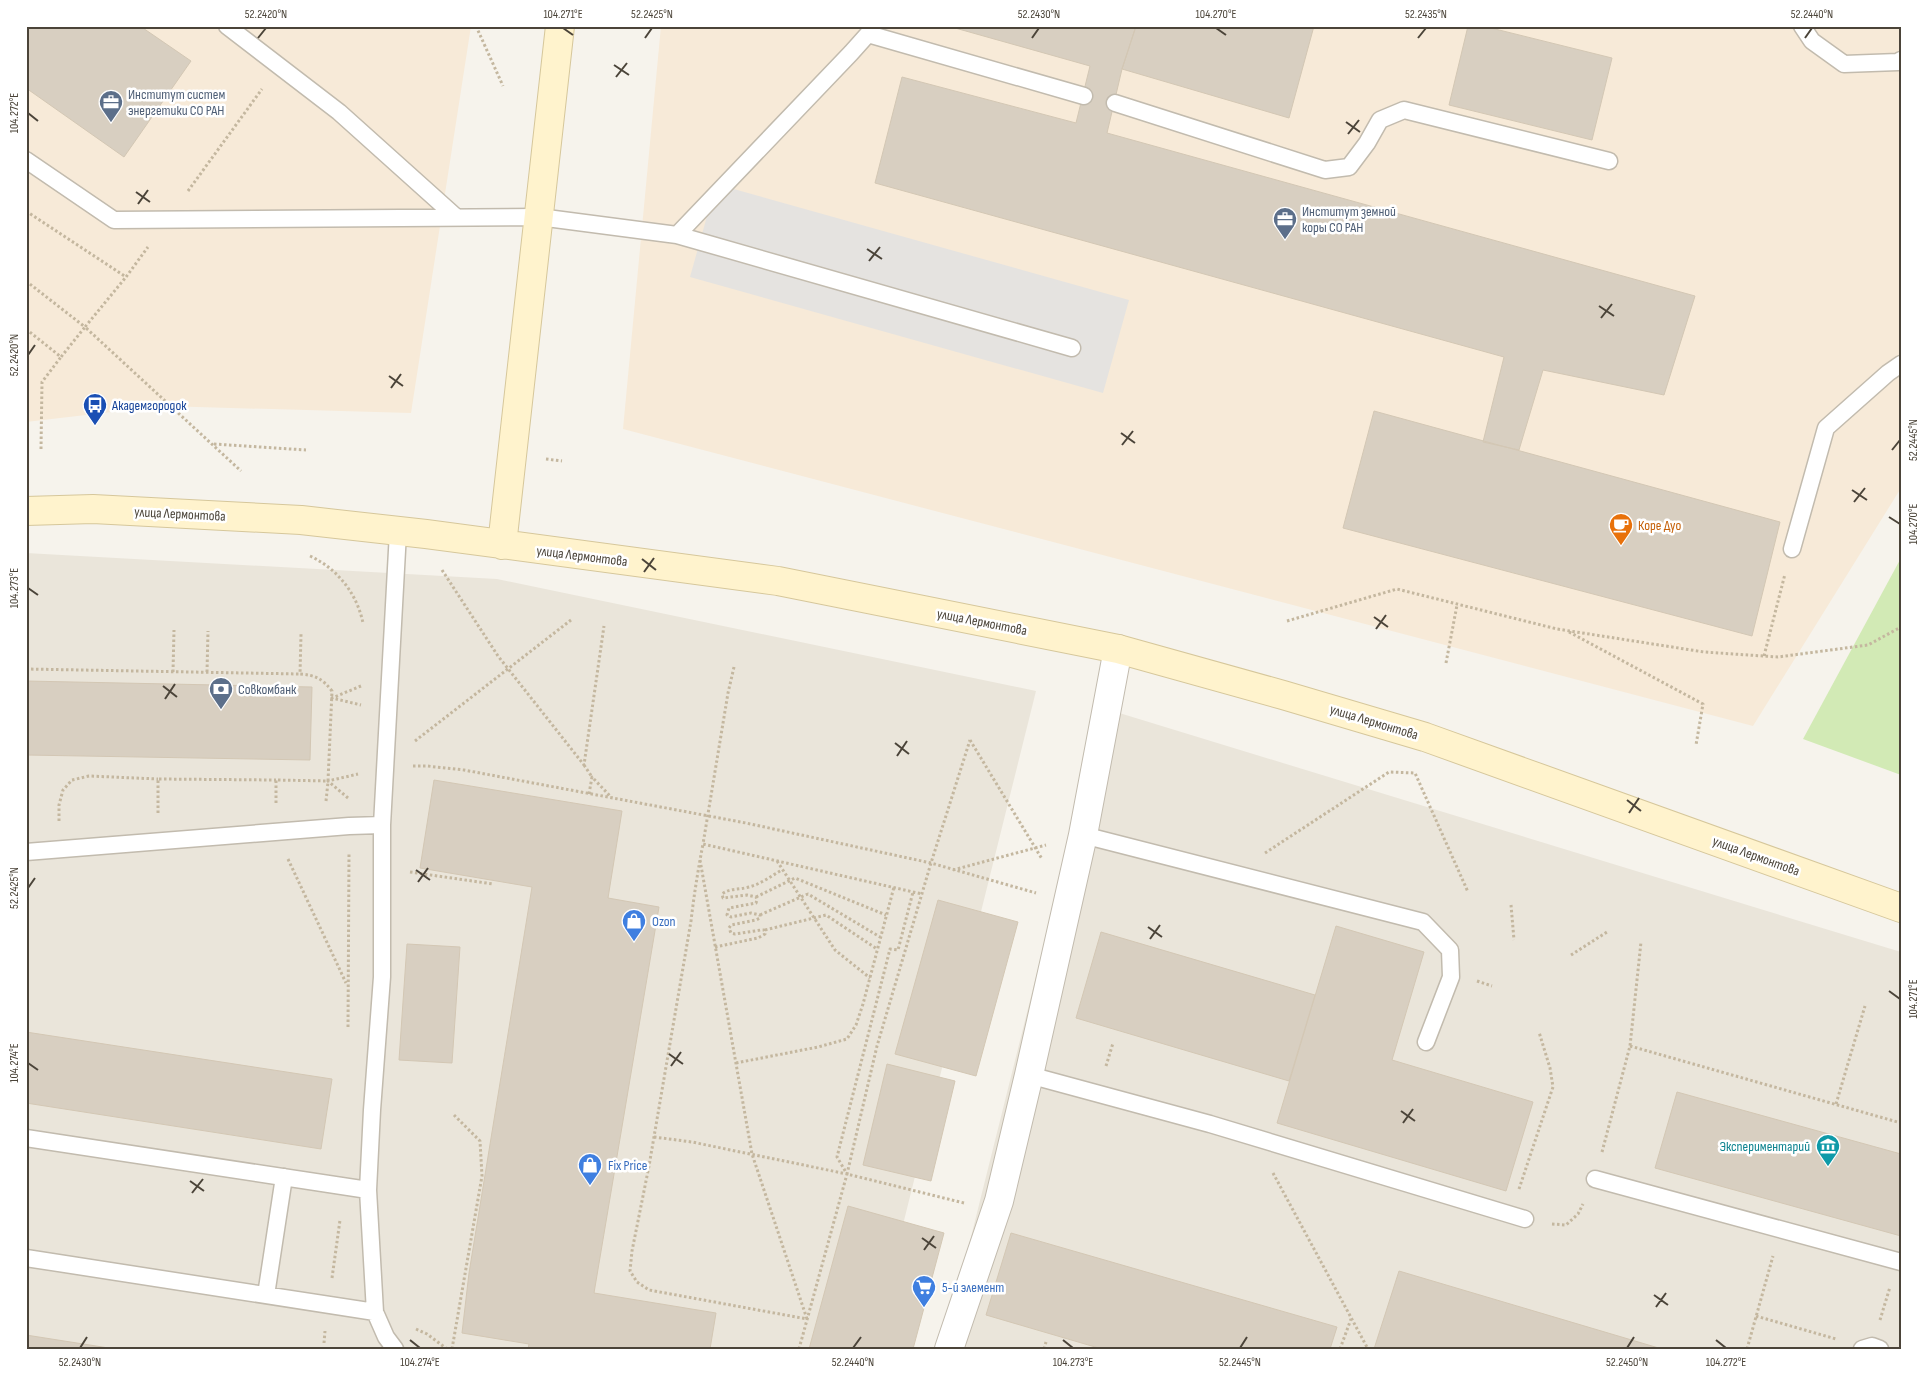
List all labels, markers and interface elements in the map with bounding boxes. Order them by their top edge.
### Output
text: 52.2420°N [245,7,287,22]
text: 104.271°E [543,7,583,22]
text: 52.2425°N [631,7,673,22]
text: 52.2430°N [1018,7,1060,22]
text: 104.270°E [1196,7,1236,22]
text: 52.2435°N [1405,7,1447,22]
text: 52.2440°N [1791,7,1833,22]
place label: Институт систем энергетики СО РАН [128,86,225,119]
office icon: Институт систем энергетики СО РАН [98,89,124,123]
text: 104.272°E [7,93,22,133]
place label: Институт земной коры СО РАН [1302,203,1396,236]
office icon: Институт земной коры СО РАН [1272,206,1298,240]
text: 52.2420°N [7,334,22,376]
bus stop icon: Академгородок [82,392,108,426]
place label: Академгородок [111,397,187,414]
text: 52.2445°N [1906,419,1921,461]
street label: улица Лермонтова [134,503,226,525]
text: 104.270°E [1906,504,1921,544]
cafe icon: Коре Дуо [1608,512,1634,546]
place label: Коре Дуо [1638,517,1681,534]
street label: улица Лермонтова [536,542,628,570]
text: 104.273°E [7,568,22,608]
street label: улица Лермонтова [935,605,1029,639]
bank icon: Совкомбанк [208,676,234,710]
place label: Совкомбанк [238,681,297,698]
street label: улица Лермонтова [1328,700,1420,744]
street label: улица Лермонтова [1710,832,1802,880]
text: 52.2425°N [7,867,22,909]
shop icon: Ozon [621,908,647,942]
place label: Ozon [652,913,676,930]
text: 104.271°E [1906,979,1921,1019]
text: 104.274°E [7,1043,22,1083]
museum icon: Экспериментарий [1815,1133,1841,1167]
place label: Экспериментарий [1719,1138,1810,1155]
shop icon: Fix Price [577,1152,603,1186]
place label: Fix Price [608,1157,647,1174]
supermarket icon: 5-й элемент [911,1274,937,1308]
place label: 5-й элемент [942,1279,1004,1296]
text: 52.2430°N [59,1355,101,1370]
text: 104.274°E [400,1355,440,1370]
text: 52.2440°N [832,1355,874,1370]
text: 104.273°E [1053,1355,1093,1370]
text: 52.2445°N [1219,1355,1261,1370]
text: 52.2450°N [1606,1355,1648,1370]
text: 104.272°E [1706,1355,1746,1370]

